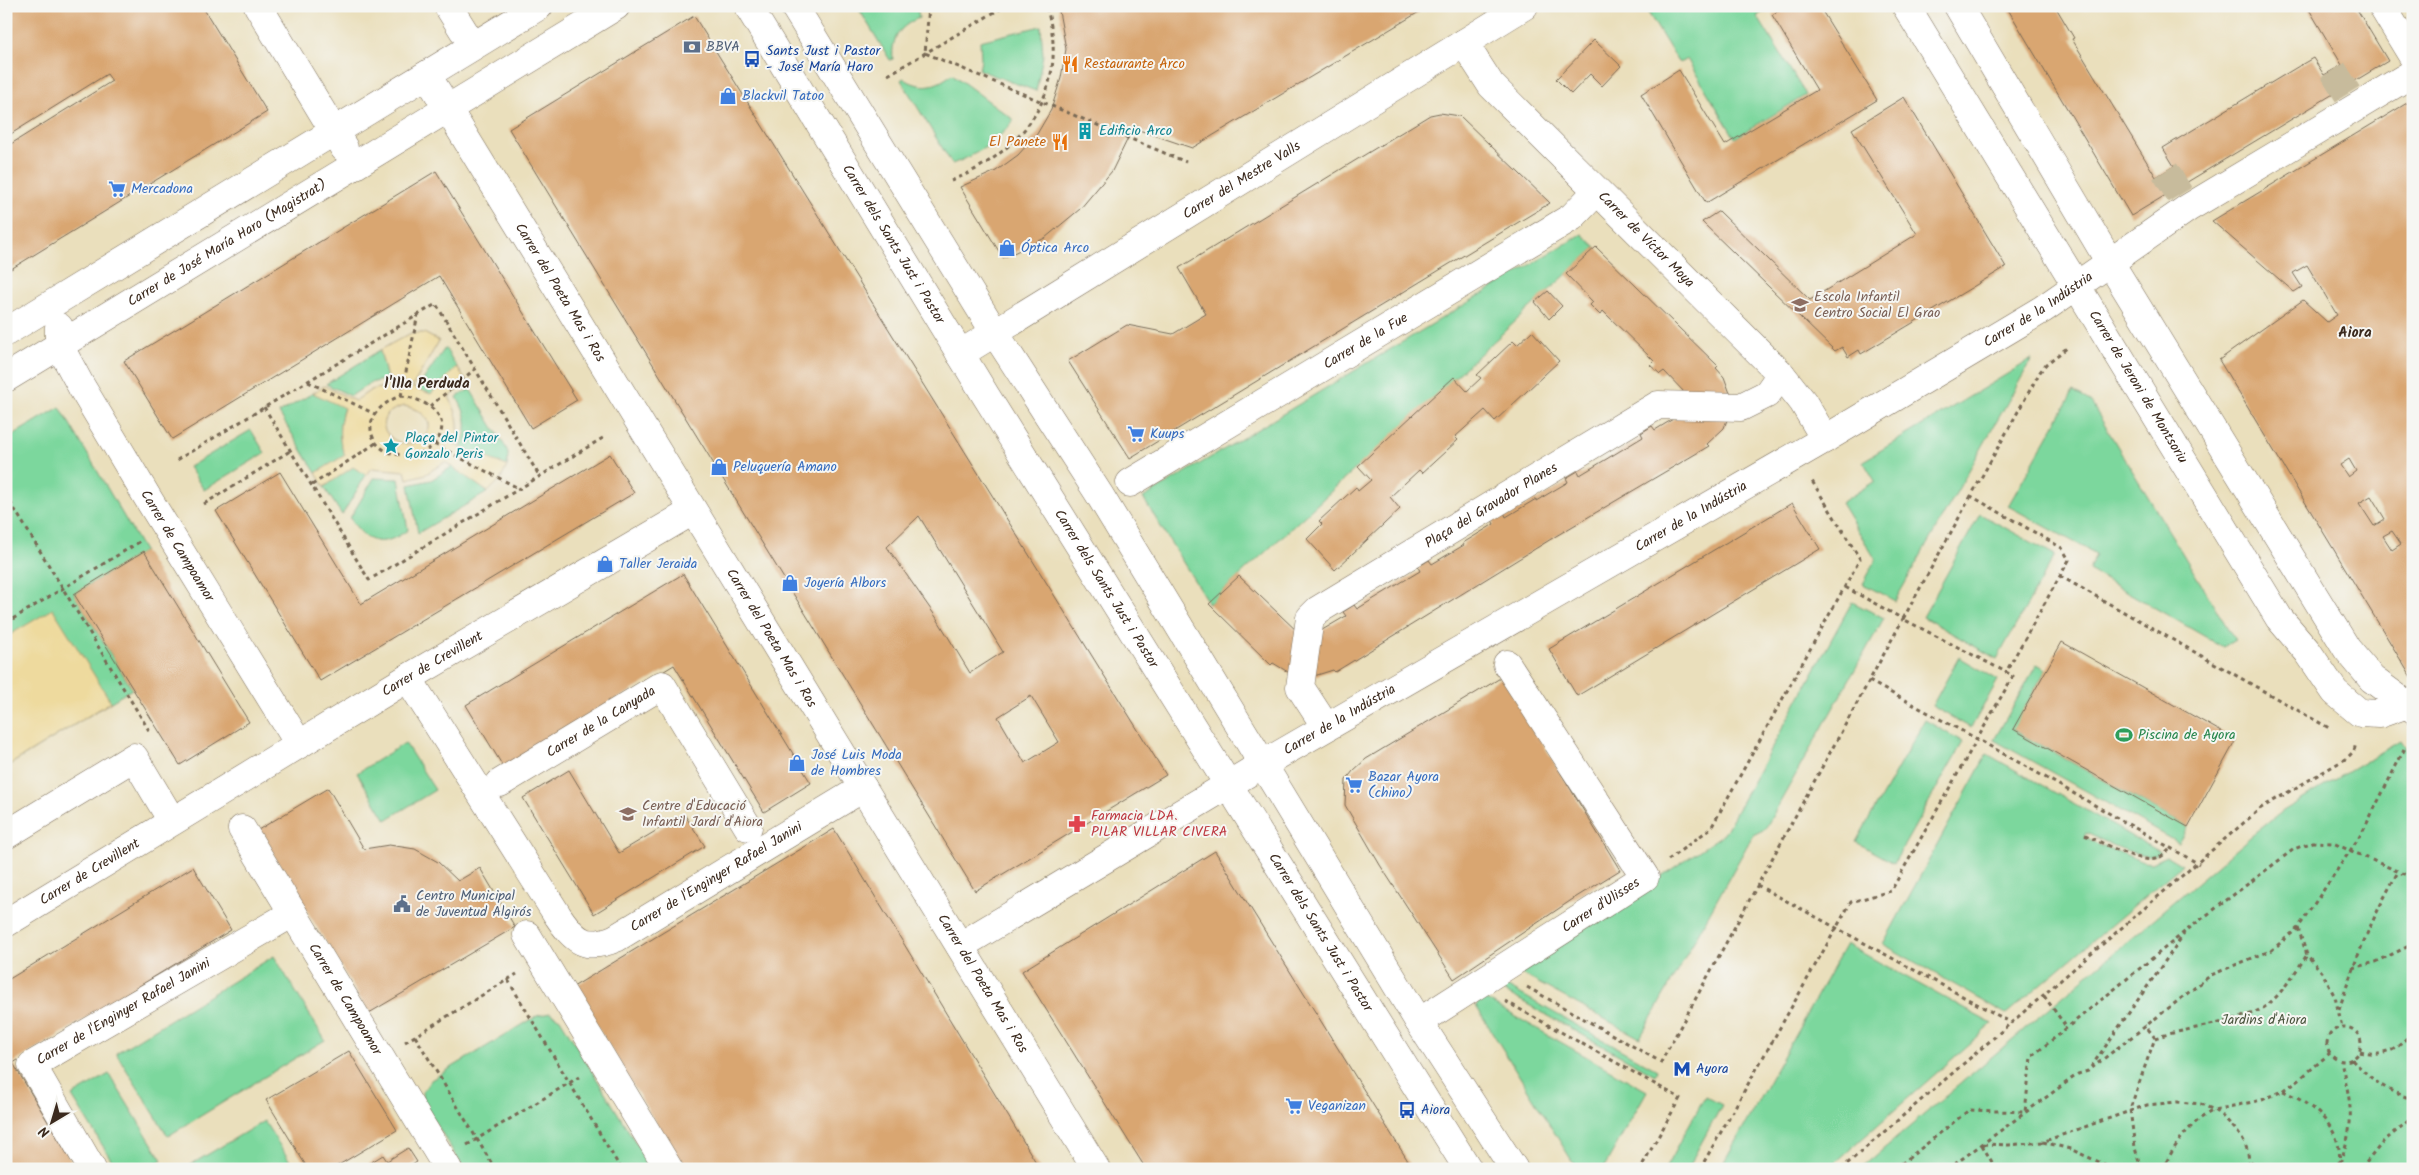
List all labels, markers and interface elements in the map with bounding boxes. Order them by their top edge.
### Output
place label: BBVA [706,36,740,58]
bank icon: BBVA [682,37,702,57]
place label: Sants Just i Pastor - José María Haro [766,40,882,78]
bus stop icon: Sants Just i Pastor - José María Haro [742,49,762,69]
place label: Restaurante Arco [1084,53,1185,75]
restaurant icon: Restaurante Arco [1060,54,1080,74]
place label: Blackvil Tatoo [742,85,824,107]
shop icon: Blackvil Tatoo [718,86,738,106]
place label: Edificio Arco [1099,120,1172,142]
building icon: Edificio Arco [1075,121,1095,141]
place label: El Panete [989,131,1047,153]
restaurant icon: El Panete [1050,132,1070,152]
street label: Carrer del Mestre Valls [1178,135,1305,225]
street label: Carrer dels Sants Just i Pastor [836,160,951,329]
street label: Carrer de José María Haro (Magistrat) [123,174,331,312]
place label: Mercadona [131,178,193,200]
supermarket icon: Mercadona [107,179,127,199]
street label: Carrer de Víctor Moya [1593,186,1700,293]
street label: Carrer del Poeta Mas i Ros [509,219,611,366]
place label: Óptica Arco [1021,237,1089,259]
shop icon: Óptica Arco [997,238,1017,258]
street label: Carrer de la Indústria [1979,266,2098,353]
place label: Escola Infantil Centro Social El Grao [1814,286,1940,324]
school or university icon: Escola Infantil Centro Social El Grao [1790,295,1810,315]
street label: Carrer de Jeroni de Montsoriu [2083,306,2194,468]
street label: Carrer de la Fue [1319,307,1413,375]
district label: Aiora [2338,321,2372,345]
district label: l'Illa Perduda [384,372,470,396]
place label: Kuups [1150,423,1184,445]
supermarket icon: Kuups [1126,424,1146,444]
place label: Plaça del Pintor Gonzalo Peris [405,427,500,465]
place icon: Plaça del Pintor Gonzalo Peris [381,436,401,456]
place label: Peluquería Amano [733,456,837,478]
shop icon: Peluquería Amano [709,457,729,477]
street label: Plaça del Gravador Planes [1421,457,1562,554]
street label: Carrer de la Indústria [1631,475,1752,558]
street label: Carrer de Campoamor [134,486,221,607]
street label: Carrer dels Sants Just i Pastor [1048,505,1165,674]
place label: Taller Jeraida [619,553,697,575]
shop icon: Taller Jeraida [595,554,615,574]
street label: Carrer del Poeta Mas i Ros [720,564,822,712]
place label: Joyería Albors [804,572,886,594]
shop icon: Joyería Albors [780,573,800,593]
street label: Carrer de Crevillent [378,625,488,702]
street label: Carrer de la Indústria [1279,678,1400,761]
street label: Carrer de la Canyada [542,680,660,764]
place label: Piscina de Ayora [2138,724,2236,746]
sports icon: Piscina de Ayora [2114,725,2134,745]
place label: José Luis Moda de Hombres [811,744,902,782]
shop icon: José Luis Moda de Hombres [787,753,807,773]
place label: Bazar Ayora (chino) [1368,766,1439,804]
supermarket icon: Bazar Ayora (chino) [1344,775,1364,795]
place label: Centre d'Educació Infantil Jardí d'Aiora [642,795,763,833]
school or university icon: Centre d'Educació Infantil Jardí d'Aiora [618,804,638,824]
place label: Farmacia LDA. PILAR VILLAR CIVERA [1091,805,1227,843]
pharmacy icon: Farmacia LDA. PILAR VILLAR CIVERA [1067,814,1087,834]
street label: Carrer de l'Enginyer Rafael Janini [626,816,807,938]
street label: Carrer de Crevillent [35,833,145,911]
street label: Carrer dels Sants Just i Pastor [1263,849,1379,1017]
street label: Carrer d'Ulisses [1557,872,1644,939]
place label: Centro Municipal de Juventud Algirós [416,885,531,923]
public building icon: Centro Municipal de Juventud Algirós [392,894,412,914]
street label: Carrer del Poeta Mas i Ros [932,910,1034,1058]
street label: Carrer de Campoamor [303,939,388,1061]
street label: Carrer de l'Enginyer Rafael Janini [32,952,215,1071]
park label: Jardins d'Aiora [2221,1009,2307,1031]
place label: Ayora [1696,1058,1729,1080]
metro station icon: Ayora [1672,1059,1692,1079]
place label: Veganizan [1308,1095,1366,1117]
supermarket icon: Veganizan [1284,1096,1304,1116]
north arrow [28,1098,78,1148]
place label: Aiora [1421,1099,1450,1121]
bus stop icon: Aiora [1397,1100,1417,1120]
text: N [34,1120,55,1143]

